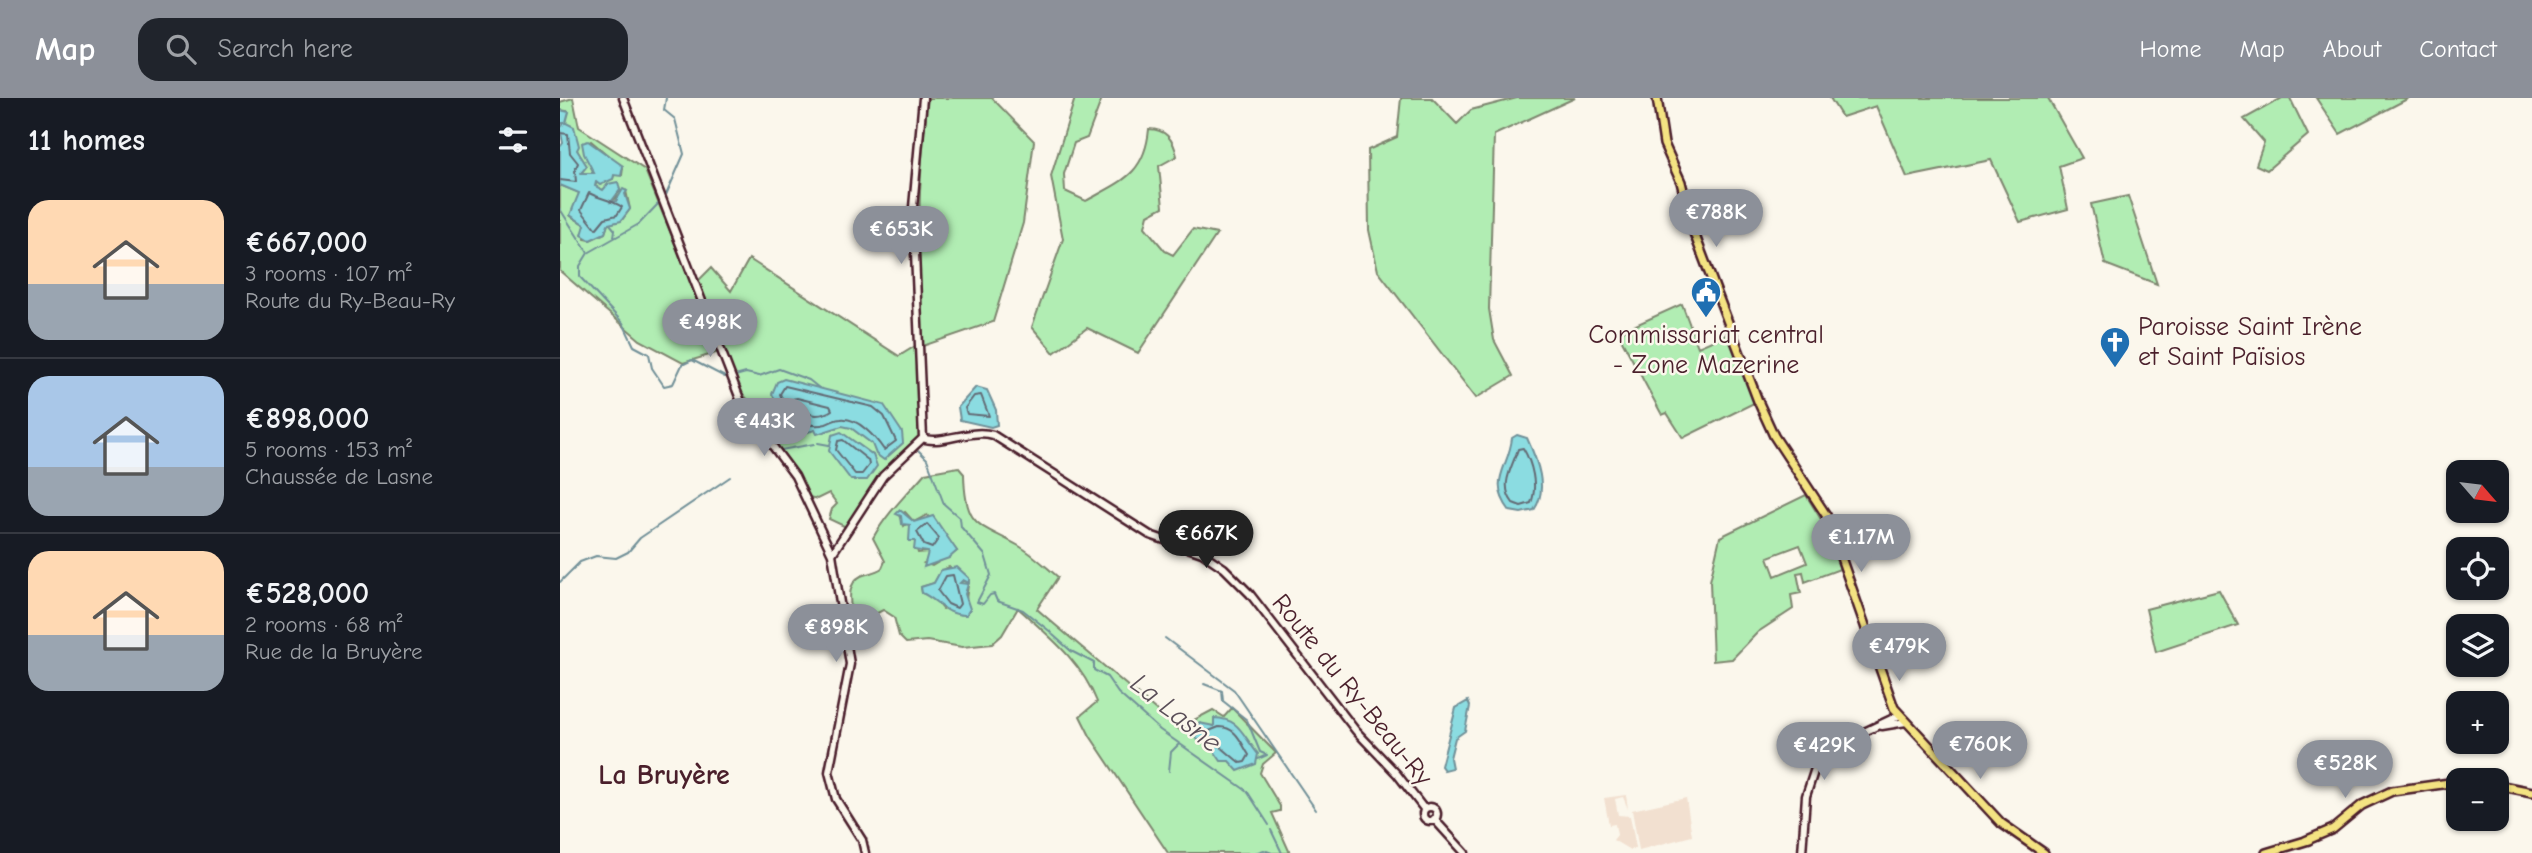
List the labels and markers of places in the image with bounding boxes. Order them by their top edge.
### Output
pin: €788K [1667,190,1765,249]
pin: €653K [852,206,950,266]
public building icon: Commissariat central - Zone Mazerine [1689,275,1723,319]
pin: €498K [661,300,759,359]
place label: Paroisse Saint Irène et Saint Païsios [2138,312,2362,372]
place label: Commissariat central - Zone Mazerine [1588,320,1824,380]
church icon: Paroisse Saint Irène et Saint Païsios [2098,325,2132,369]
pin: €443K [715,398,813,458]
pin: €667K [1157,510,1255,570]
pin: €1.17M [1804,514,1918,574]
pin: €898K [787,604,885,664]
pin: €479K [1850,624,1948,683]
pin: €429K [1775,722,1873,782]
pin: €760K [1931,722,2029,781]
pin: €528K [2296,740,2394,800]

